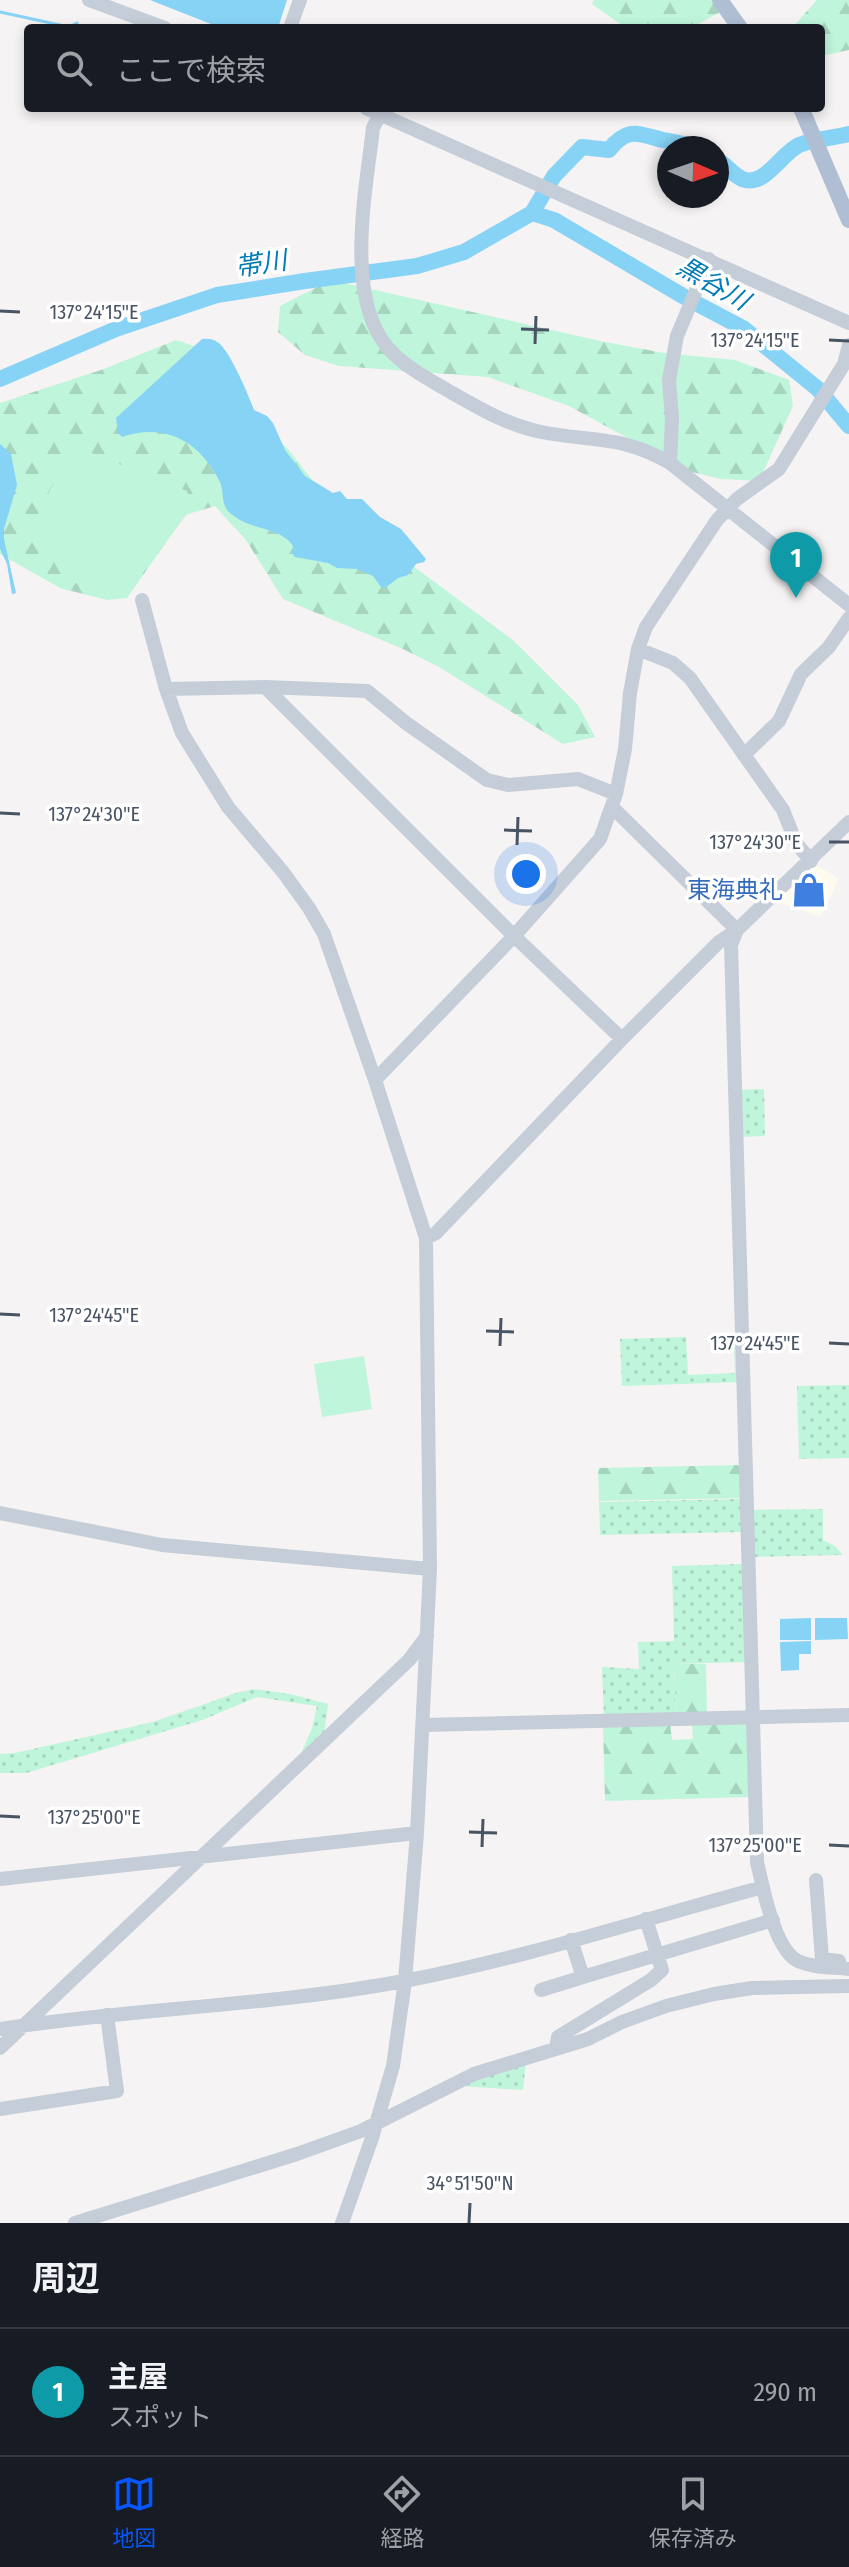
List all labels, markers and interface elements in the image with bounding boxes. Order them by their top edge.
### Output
search box [24,24,825,112]
icon: search [52,46,96,90]
text: ここで検索 [116,53,266,89]
north arrow [657,136,729,208]
water label: 帯川 [233,244,292,283]
water label: 黒谷川 [671,251,757,318]
text: 137°24'15"E [50,300,138,324]
text: 137°24'15"E [711,328,799,352]
pin: 1 [770,532,822,598]
text: 137°24'30"E [48,802,140,826]
text: 137°24'30"E [709,830,801,854]
your location [506,854,546,894]
shop icon: 東海典礼 [790,871,828,909]
place label: 東海典礼 [687,876,783,904]
text: 137°24'45"E [49,1303,139,1327]
text: 137°24'45"E [710,1331,800,1355]
text: 137°25'00"E [47,1805,141,1829]
text: 137°25'00"E [708,1833,802,1857]
text: 34°51'50"N [426,2171,514,2195]
text: 周辺 [32,2258,100,2299]
text: 主屋 [108,2359,168,2395]
text: 1 [53,2377,64,2408]
text: 290 m [753,2377,817,2408]
text: スポット [108,2402,212,2433]
tab: 地図 [112,2472,156,2552]
tab: 経路 [380,2472,425,2552]
tab: 保存済み [649,2472,737,2552]

